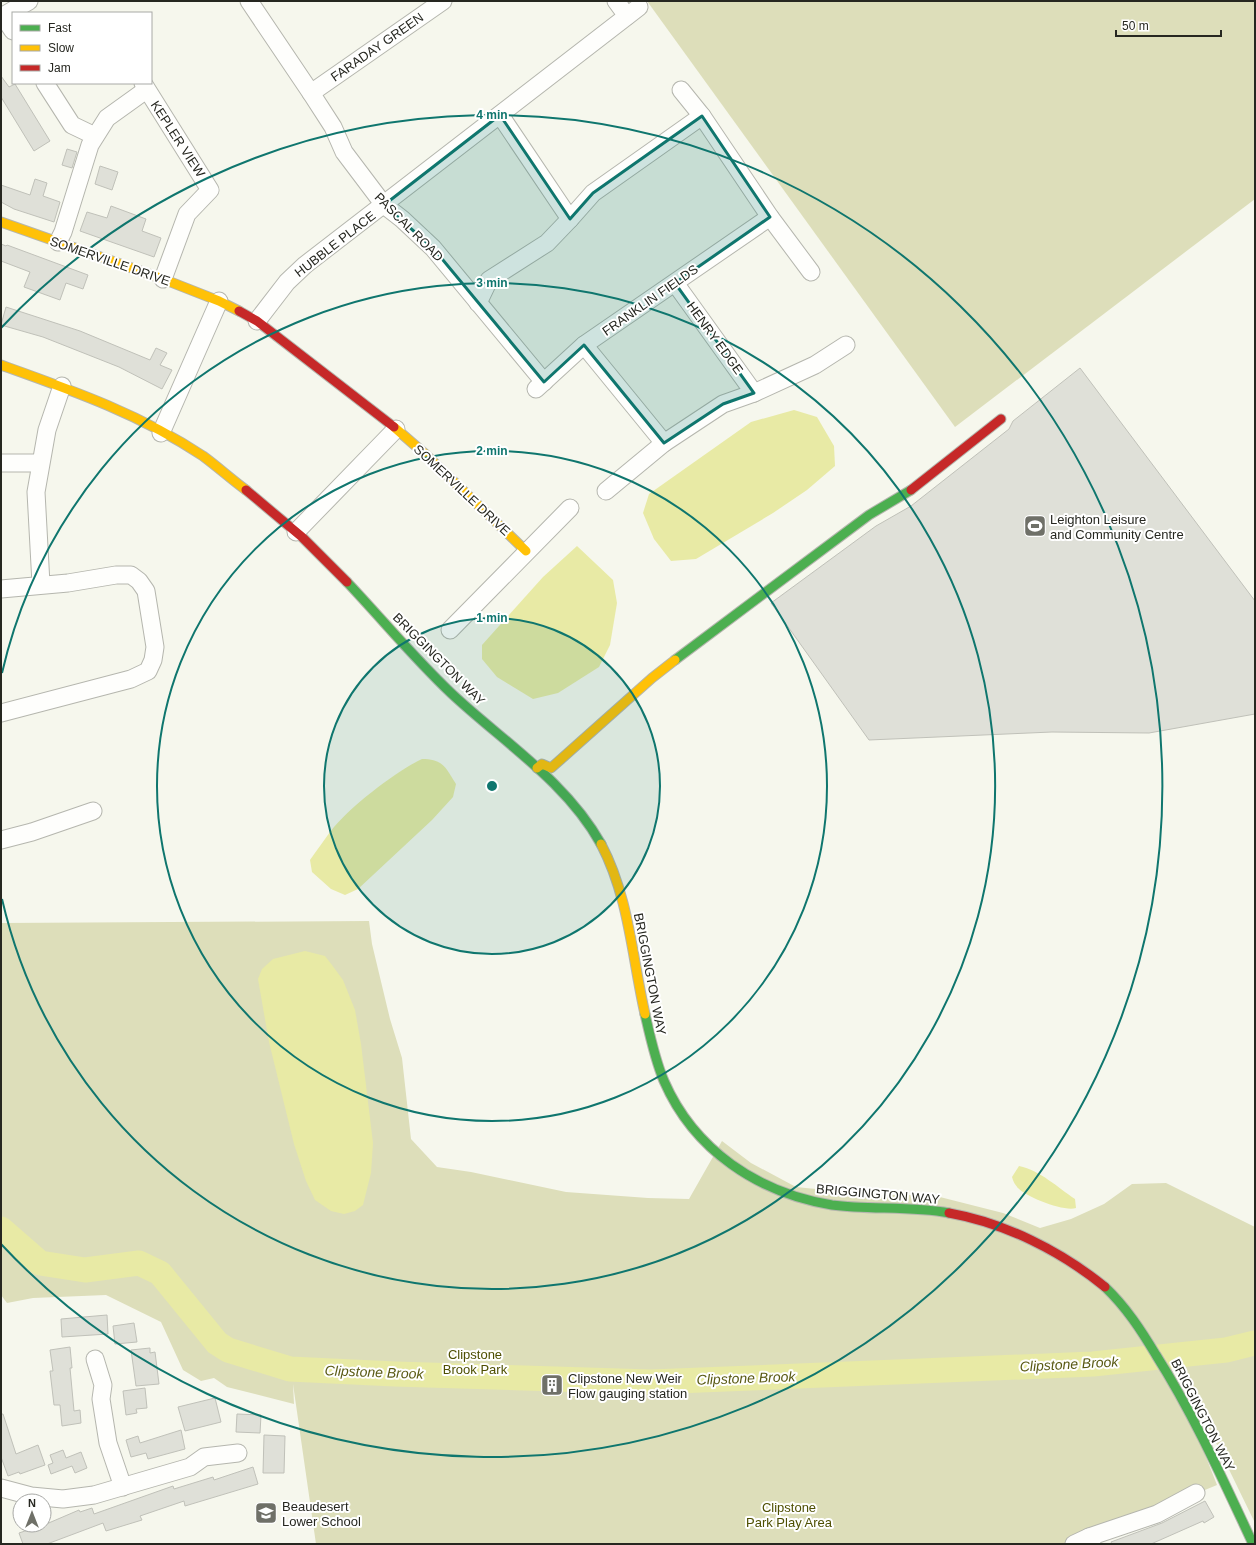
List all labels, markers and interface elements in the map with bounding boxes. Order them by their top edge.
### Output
street label: FARADAY GREEN [328,10,426,84]
legend [12,12,152,84]
scale bar [1116,12,1221,38]
text: 50 m [1122,19,1149,33]
text: Fast [48,21,72,35]
text: Slow [48,41,74,55]
text: Jam [48,61,71,75]
street label: KEPLER VIEW [148,98,209,181]
text: 4 min [476,108,508,122]
street label: PASCAL ROAD [372,190,446,264]
street label: HUBBLE PLACE [292,208,379,280]
street label: SOMERVILLE DRIVE [48,233,172,289]
street label: FRANKLIN FIELDS [599,261,701,339]
text: 3 min [476,276,508,290]
street label: HENRY EDGE [684,299,746,377]
street label: SOMERVILLE DRIVE [411,441,513,539]
text: 2 min [476,444,508,458]
place label: Leighton Leisure and Community Centre [1050,512,1184,542]
sports icon: Leighton Leisure and Community Centre [1022,513,1048,539]
street label: BRIGGINGTON WAY [390,610,488,708]
text: 1 min [476,611,508,625]
centre of rings [485,779,499,793]
street label: BRIGGINGTON WAY [631,912,669,1037]
street label: BRIGGINGTON WAY [816,1181,941,1207]
park label: Clipstone Brook Park [443,1347,508,1377]
water label: Clipstone Brook [1019,1353,1120,1375]
street label: BRIGGINGTON WAY [1168,1356,1238,1474]
water label: Clipstone Brook [324,1362,425,1382]
water label: Clipstone Brook [696,1368,797,1388]
place label: Clipstone New Weir Flow gauging station [568,1371,687,1401]
building icon: Clipstone New Weir Flow gauging station [539,1372,565,1398]
north arrow [12,1493,52,1533]
text: N [28,1497,36,1509]
place label: Beaudesert Lower School [282,1499,361,1529]
school or university icon: Beaudesert Lower School [253,1500,279,1526]
park label: Clipstone Park Play Area [746,1500,833,1530]

